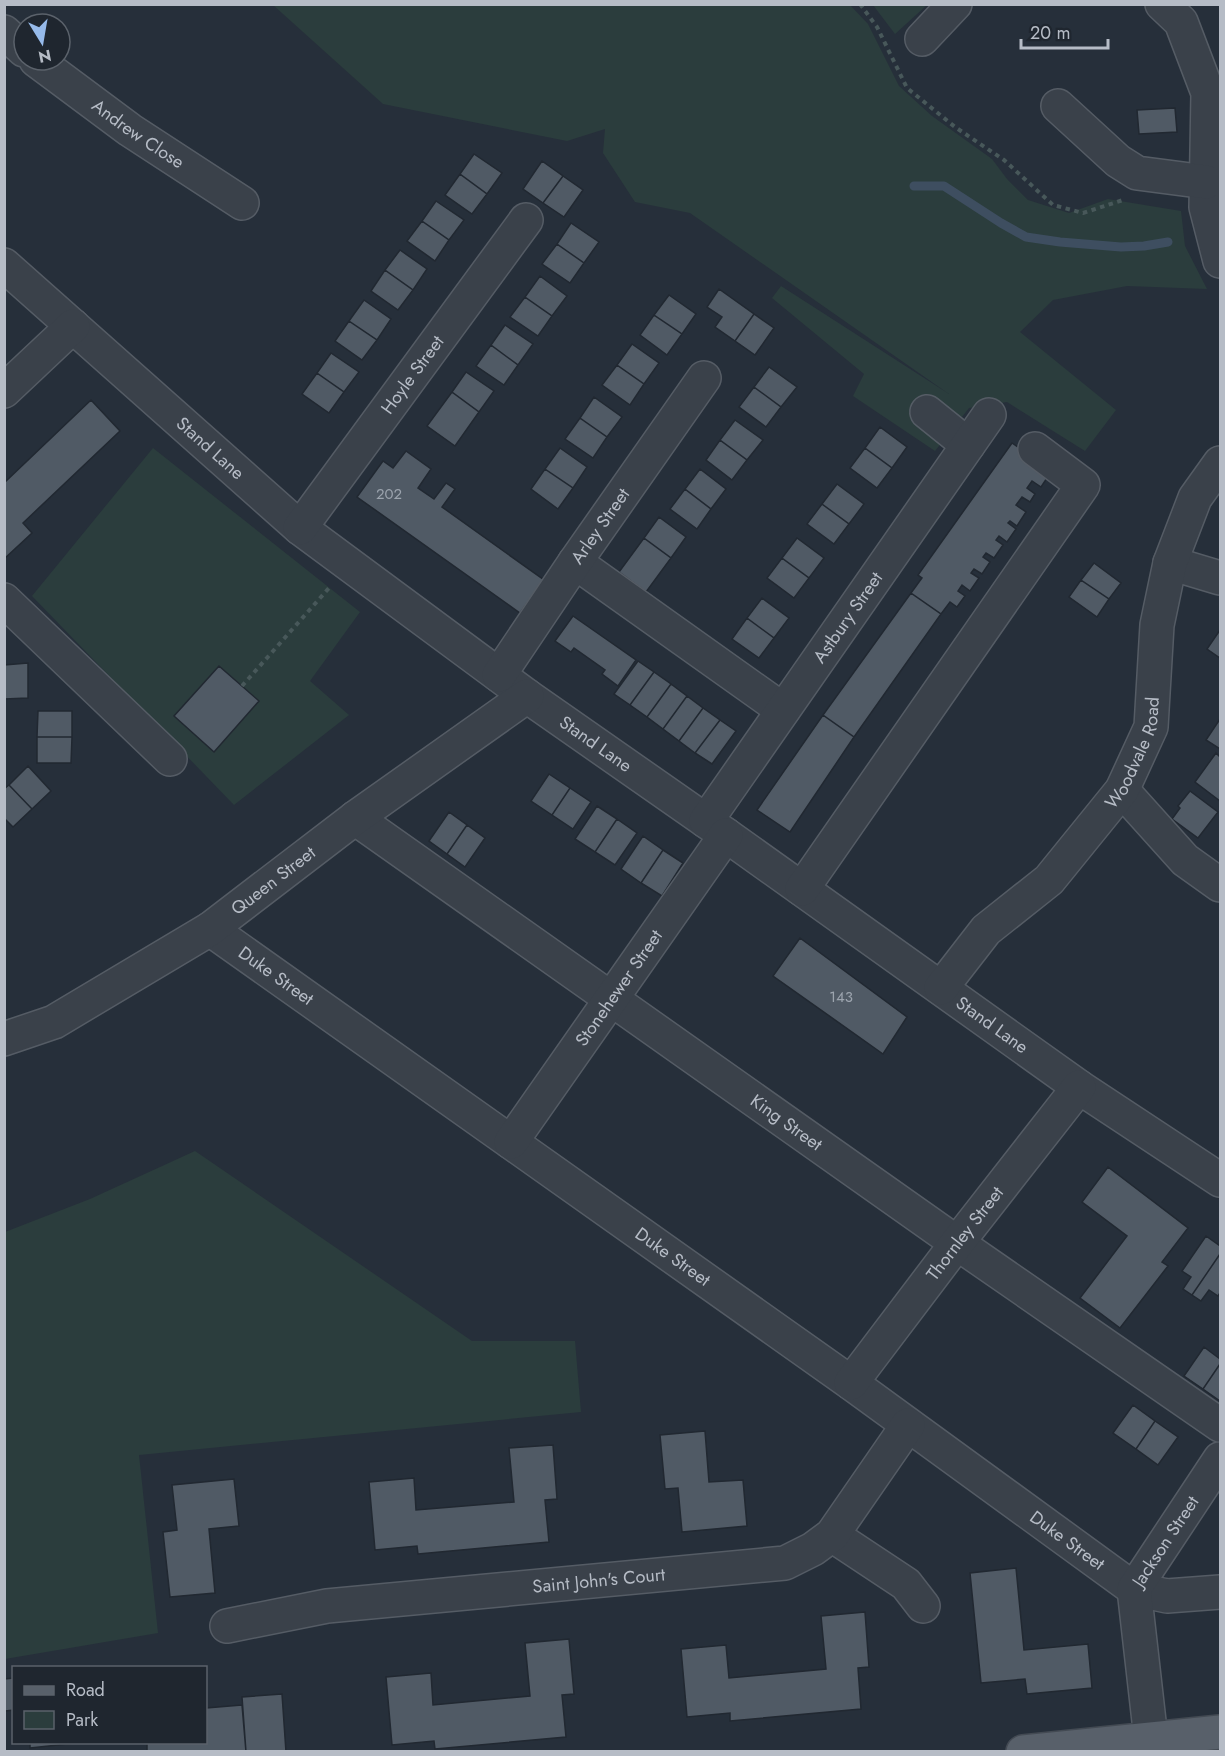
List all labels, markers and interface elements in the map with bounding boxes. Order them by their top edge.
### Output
north arrow [12,12,72,72]
scale bar [1021,12,1108,50]
text: 20 m [1030,20,1070,46]
text: N [36,44,53,69]
street label: Andrew Close [86,93,189,175]
street label: Hoyle Street [375,329,451,420]
street label: Stand Lane [170,411,250,486]
street label: Arley Street [564,482,636,569]
house number: 202 [376,483,402,505]
street label: Astbury Street [807,566,889,669]
street label: Woodvale Road [1099,696,1166,815]
street label: Stand Lane [554,709,637,778]
street label: Queen Street [226,839,321,921]
street label: Stonehewer Street [569,924,669,1052]
street label: Duke Street [233,940,320,1012]
house number: 143 [829,986,853,1008]
street label: Stand Lane [951,990,1034,1060]
street label: King Street [745,1088,828,1157]
street label: Thornley Street [920,1180,1010,1286]
street label: Duke Street [630,1221,716,1293]
street label: Jackson Street [1125,1490,1206,1594]
street label: Duke Street [1024,1504,1111,1577]
street label: Saint John's Court [531,1561,667,1600]
legend [12,1666,207,1744]
text: Road [66,1677,105,1703]
text: Park [66,1707,98,1733]

